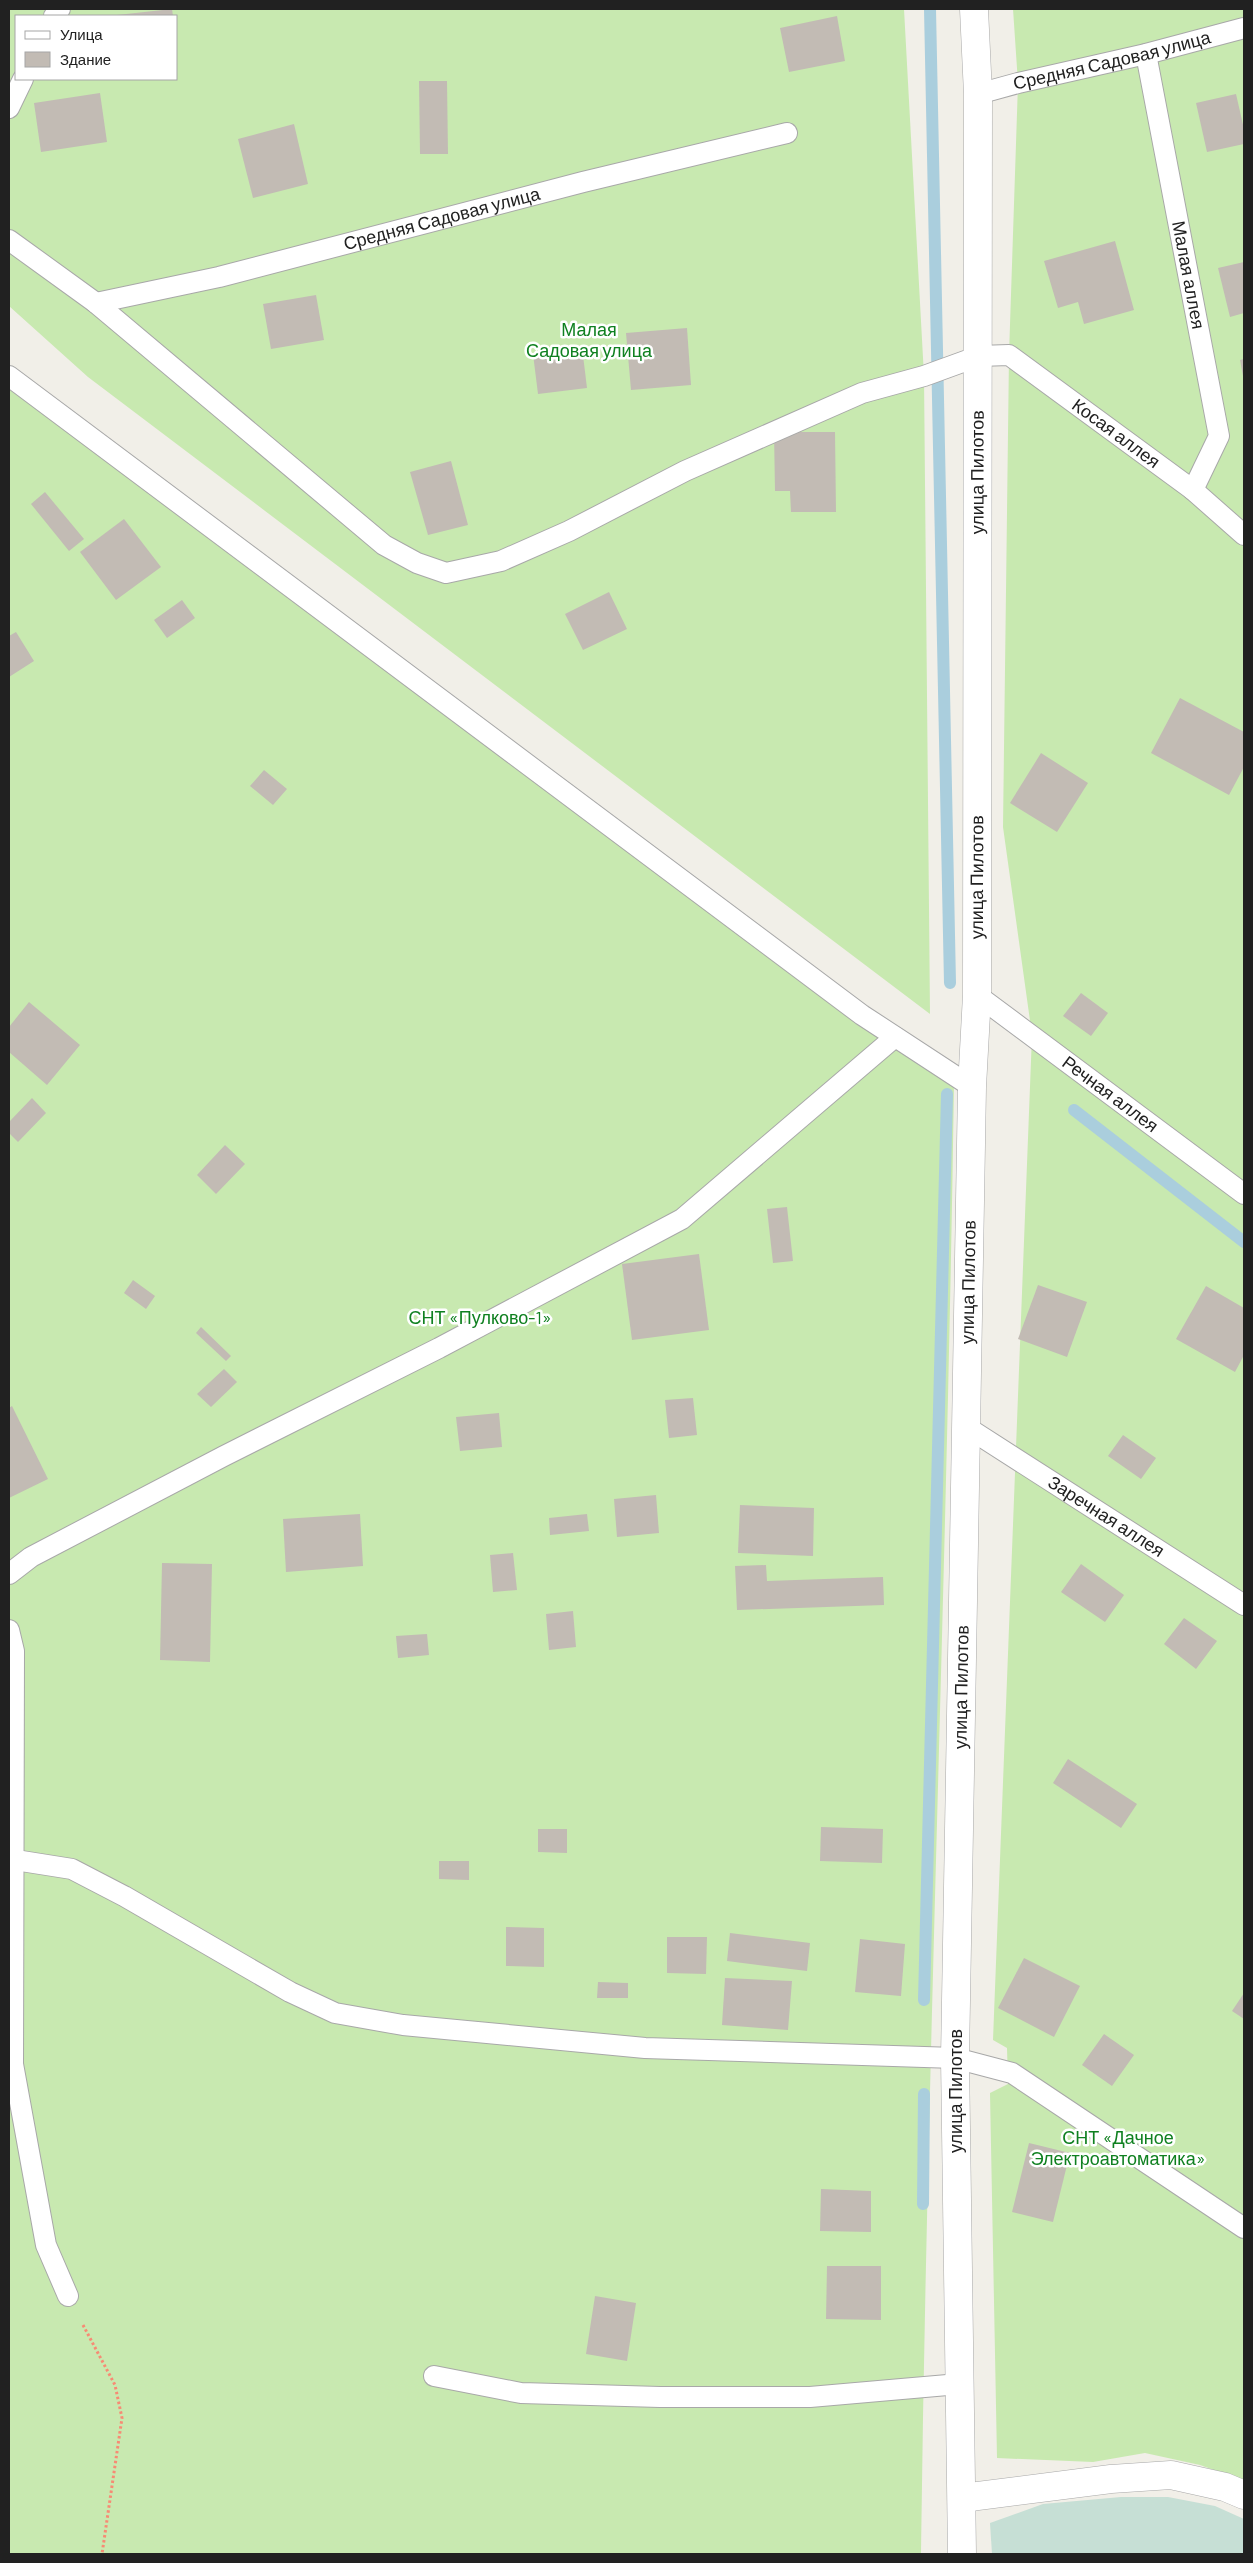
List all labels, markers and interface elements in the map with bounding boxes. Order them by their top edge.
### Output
legend [15,15,178,80]
text: Улица [60,25,103,43]
street label: Средняя Садовая улица [1011,25,1214,94]
text: Здание [60,50,111,68]
street label: Средняя Садовая улица [341,181,543,254]
street label: Малая аллея [1168,219,1210,331]
park label: Малая Садовая улица [526,318,653,361]
street label: Косая аллея [1068,393,1165,472]
street label: улица Пилотов [966,410,988,534]
street label: улица Пилотов [965,815,987,939]
street label: Речная аллея [1058,1050,1163,1136]
street label: улица Пилотов [955,1220,980,1344]
park label: СНТ «Пулково-1» [409,1306,551,1328]
street label: Заречная аллея [1044,1470,1169,1561]
street label: улица Пилотов [948,1625,973,1749]
street label: улица Пилотов [944,2029,966,2153]
park label: СНТ «Дачное Электроавтоматика» [1031,2126,1205,2169]

